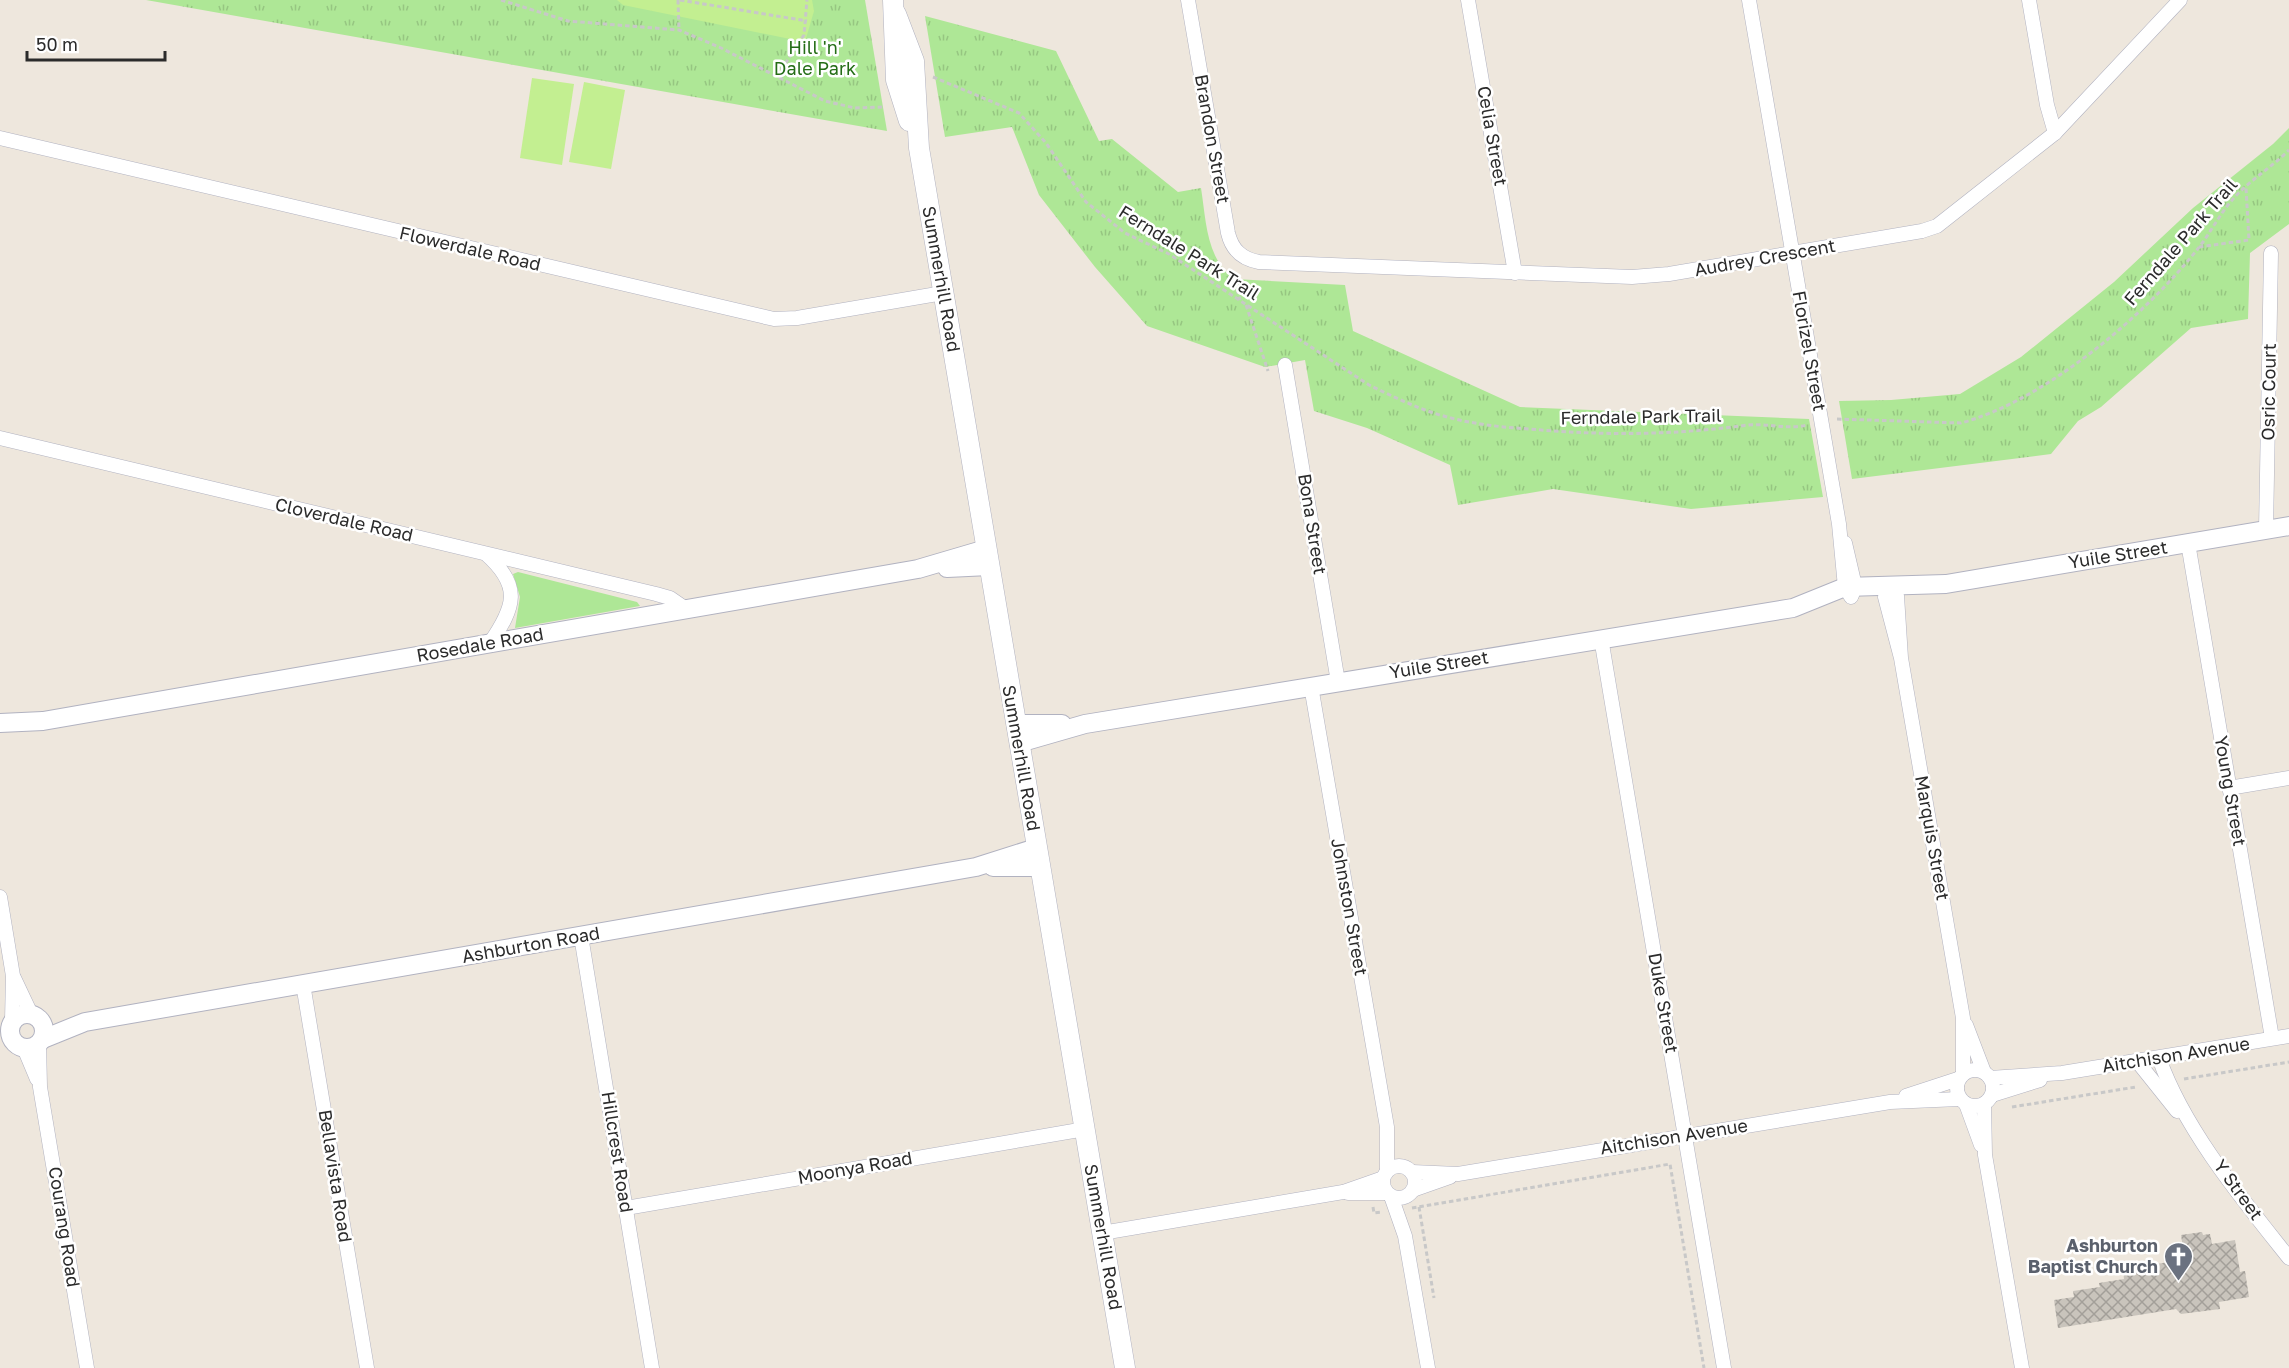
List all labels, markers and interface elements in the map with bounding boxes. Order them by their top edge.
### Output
scale bar [27,24,165,62]
text: 50 m [36,33,78,55]
park label: Hill 'n' Dale Park [774,36,856,79]
street label: Brandon Street [1191,72,1235,205]
street label: Celia Street [1473,84,1513,188]
street label: Ferndale Park Trail [2119,173,2242,309]
street label: Ferndale Park Trail [1115,200,1264,304]
street label: Summerhill Road [918,204,966,353]
street label: Flowerdale Road [397,221,543,275]
street label: Audrey Crescent [1693,234,1837,280]
street label: Florizel Street [1789,289,1831,413]
street label: Osric Court [2256,343,2280,441]
street label: Ferndale Park Trail [1560,404,1722,428]
street label: Bona Street [1294,472,1332,576]
street label: Cloverdale Road [273,492,415,546]
street label: Yuile Street [2067,535,2169,573]
street label: Rosedale Road [415,622,545,666]
street label: Yuile Street [1388,645,1490,683]
street label: Summerhill Road [998,683,1046,832]
street label: Young Street [2210,734,2252,848]
street label: Marquis Street [1911,774,1955,902]
street label: Johnston Street [1327,836,1373,977]
street label: Ashburton Road [460,921,601,967]
street label: Duke Street [1644,951,1684,1055]
street label: Aitchison Avenue [2100,1031,2251,1077]
street label: Hillcrest Road [598,1090,638,1214]
street label: Bellavista Road [315,1108,357,1244]
street label: Aitchison Avenue [1598,1113,1749,1159]
street label: Moonya Road [796,1146,914,1188]
street label: Y Street [2210,1155,2268,1224]
street label: Summerhill Road [1080,1162,1128,1311]
street label: Courang Road [45,1165,85,1289]
place label: Ashburton Baptist Church [2028,1234,2158,1277]
church icon: Ashburton Baptist Church [2163,1240,2195,1282]

